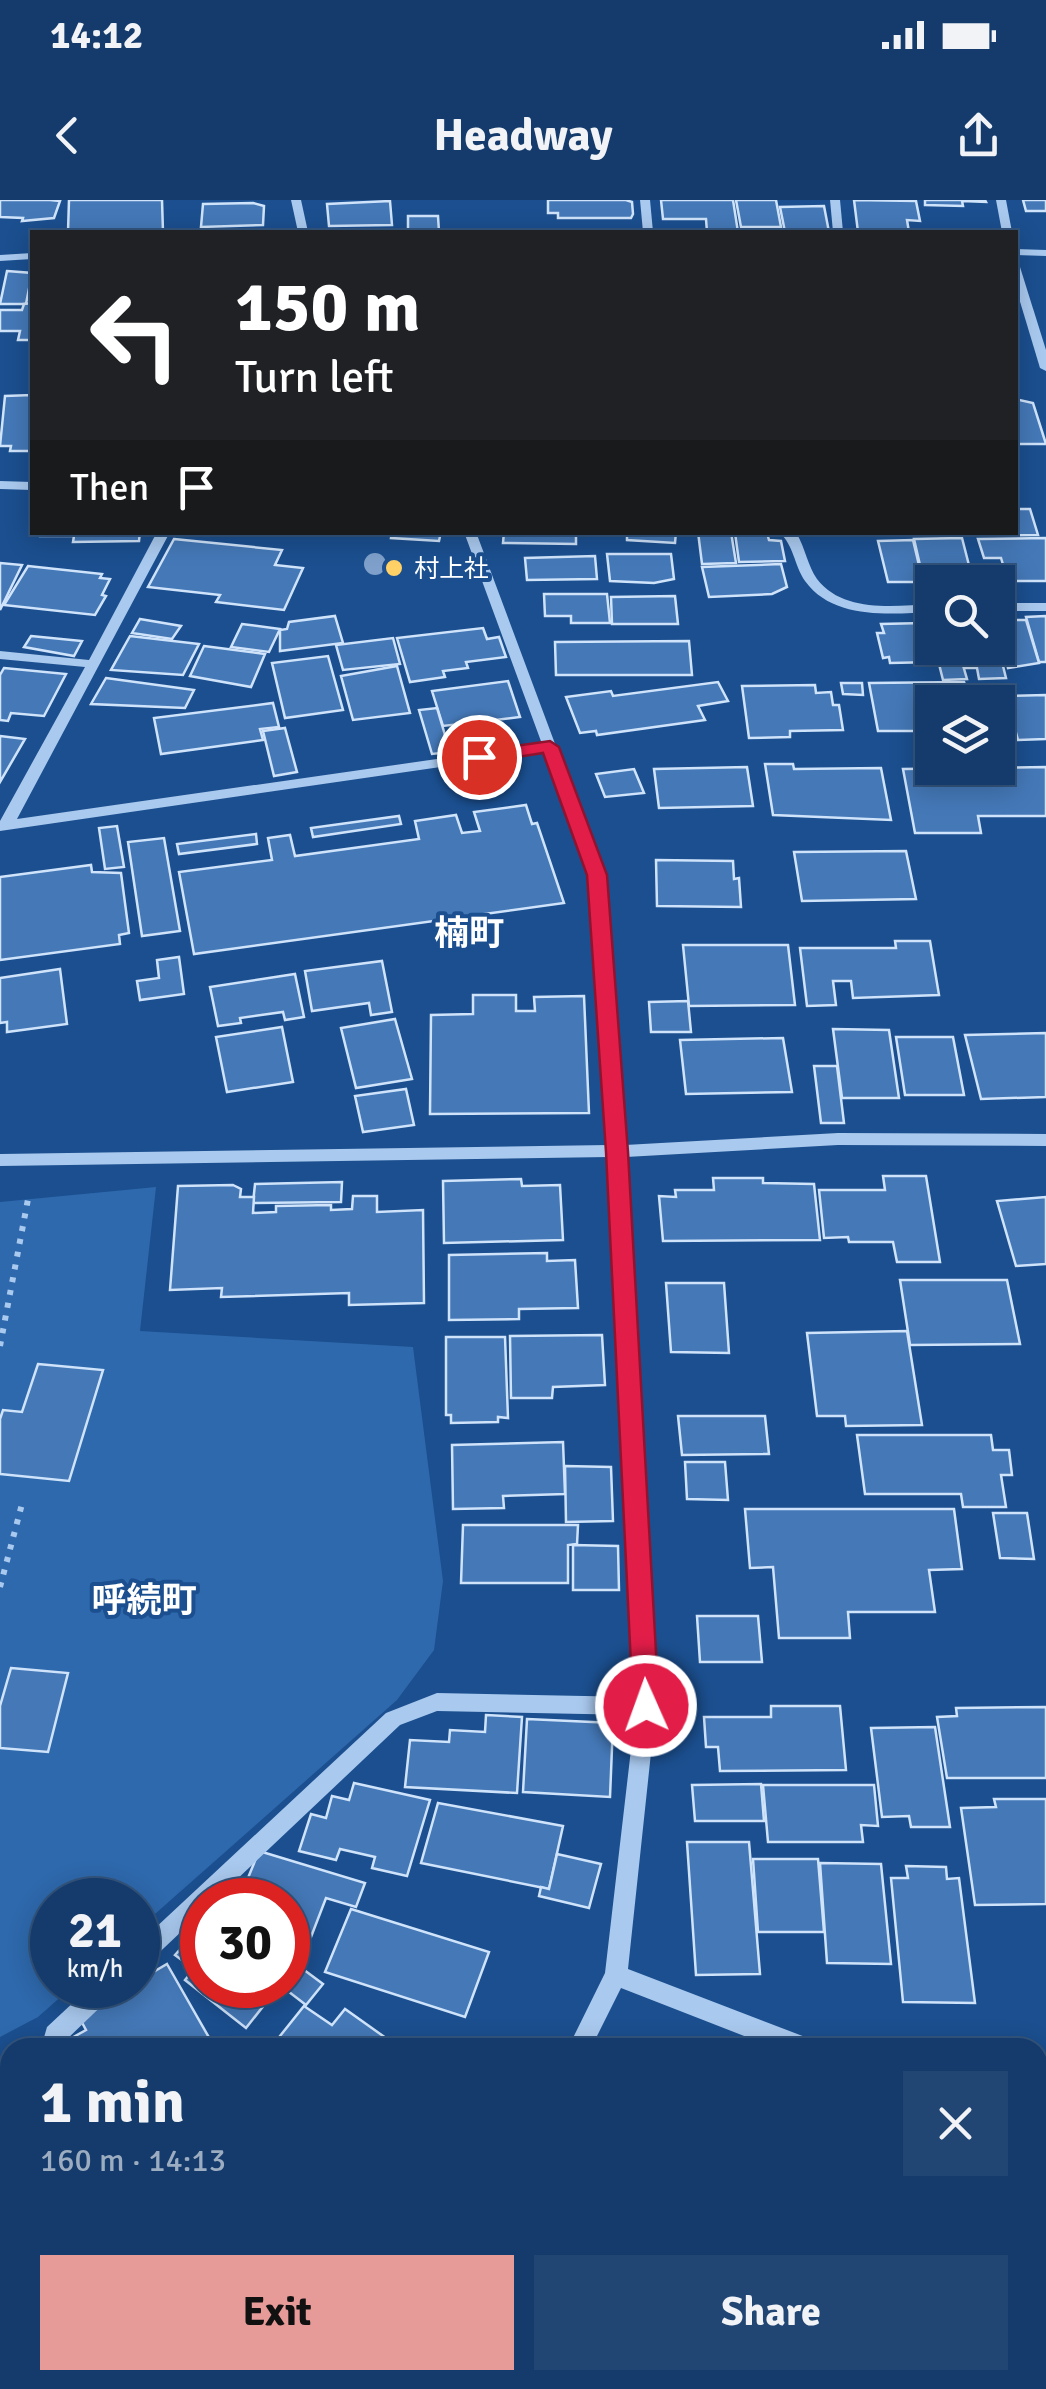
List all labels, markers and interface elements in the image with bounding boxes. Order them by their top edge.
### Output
text: 14:12 [50,12,143,59]
icon: back [40,108,95,163]
text: Headway [433,108,613,163]
icon: share [951,108,1006,163]
text: 150 m [235,264,420,350]
icon: left [70,270,200,400]
text: Turn left [235,350,394,405]
icon: arrive [169,460,224,515]
text: Then [70,464,149,511]
place label: 村上社 [414,553,489,584]
marker: 村上社 [383,557,405,579]
map controls [915,565,1015,785]
button: search [915,565,1015,665]
button: layers [915,685,1015,785]
pin [437,715,522,800]
icon: arrive [452,730,507,785]
district label: 楠町 [434,912,504,955]
district label: 呼続町 [91,1579,197,1622]
position arrow [594,1654,698,1758]
speed limit sign: 30 [180,1878,310,2008]
text: 21 [68,1900,122,1962]
text: km/h [67,1953,123,1984]
text: 1 min [40,2066,185,2140]
button: close [903,2071,1008,2176]
text: 160 m · 14:13 [40,2141,226,2180]
button: Exit [40,2255,514,2370]
button: Share [534,2255,1008,2370]

